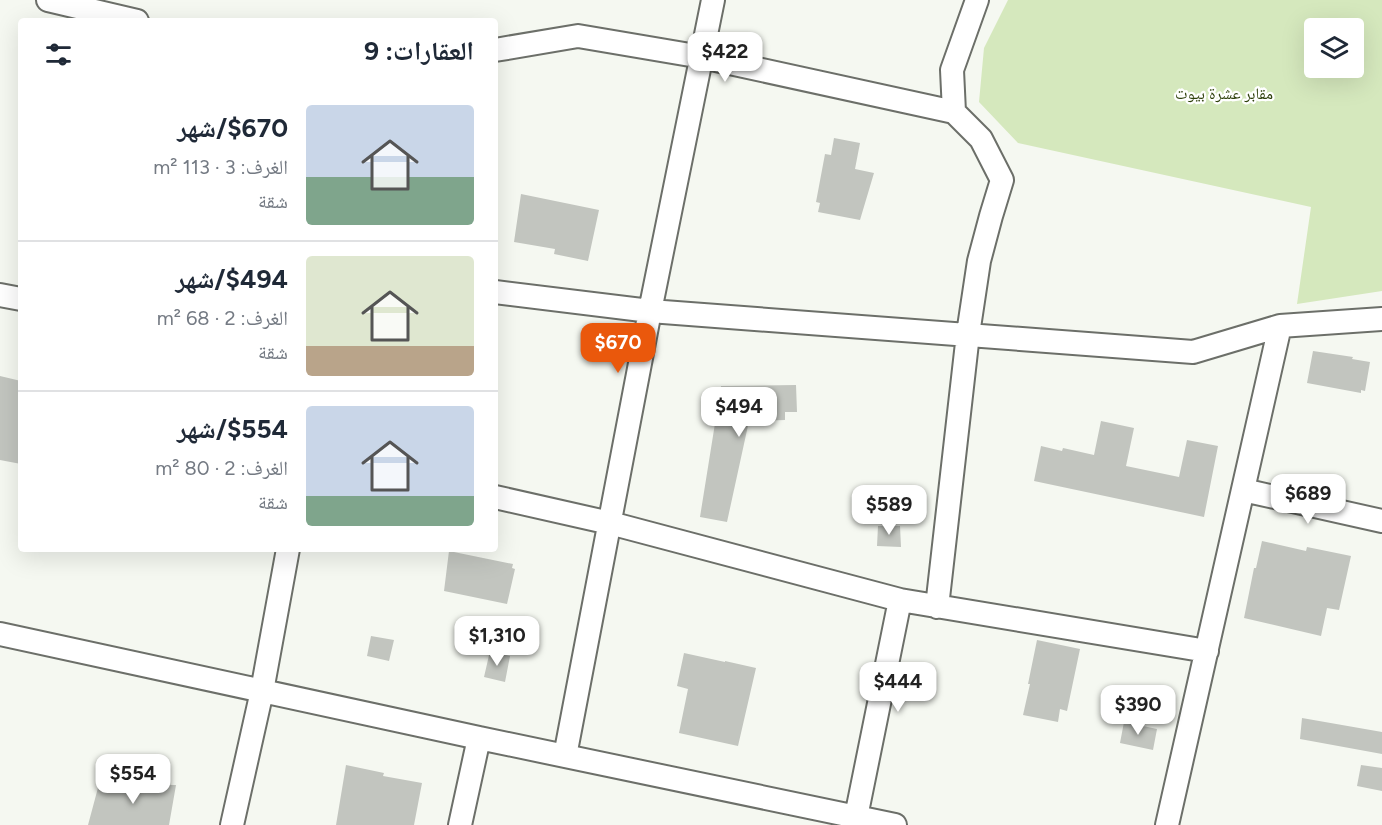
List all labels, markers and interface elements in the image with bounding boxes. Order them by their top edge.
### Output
map controls [1304,18,1364,78]
button: layers [1304,18,1364,78]
pin: $422 [689,32,761,83]
text: العقارات: 9 [364,35,474,67]
icon: filters [42,38,75,71]
text: $422 [702,39,748,63]
park label: مقابر عشرة بيوت [1175,84,1273,103]
text: $670/شهر [177,112,288,144]
icon: home [354,129,426,201]
text: الغرف: 3 · 113 m² [153,155,288,179]
text: شقة [258,189,288,213]
text: $494/شهر [176,263,288,295]
icon: home [354,280,426,352]
text: الغرف: 2 · 68 m² [157,306,288,330]
pin: $670 [582,323,654,374]
text: $670 [595,330,641,354]
text: شقة [258,340,288,364]
pin: $494 [703,387,775,438]
text: $494 [715,394,763,418]
text: $554/شهر [177,413,288,445]
icon: home [354,430,426,502]
text: الغرف: 2 · 80 m² [155,456,288,480]
pin: $689 [1272,474,1344,525]
text: $689 [1285,481,1331,505]
pin: $589 [853,485,925,536]
text: شقة [258,490,288,514]
text: $589 [866,492,912,516]
pin: $1,310 [448,616,546,667]
text: $1,310 [468,623,526,647]
pin: $444 [862,662,934,713]
text: $444 [873,669,923,693]
pin: $390 [1102,685,1174,736]
text: $390 [1115,692,1161,716]
pin: $554 [97,754,169,805]
text: $554 [110,761,156,785]

